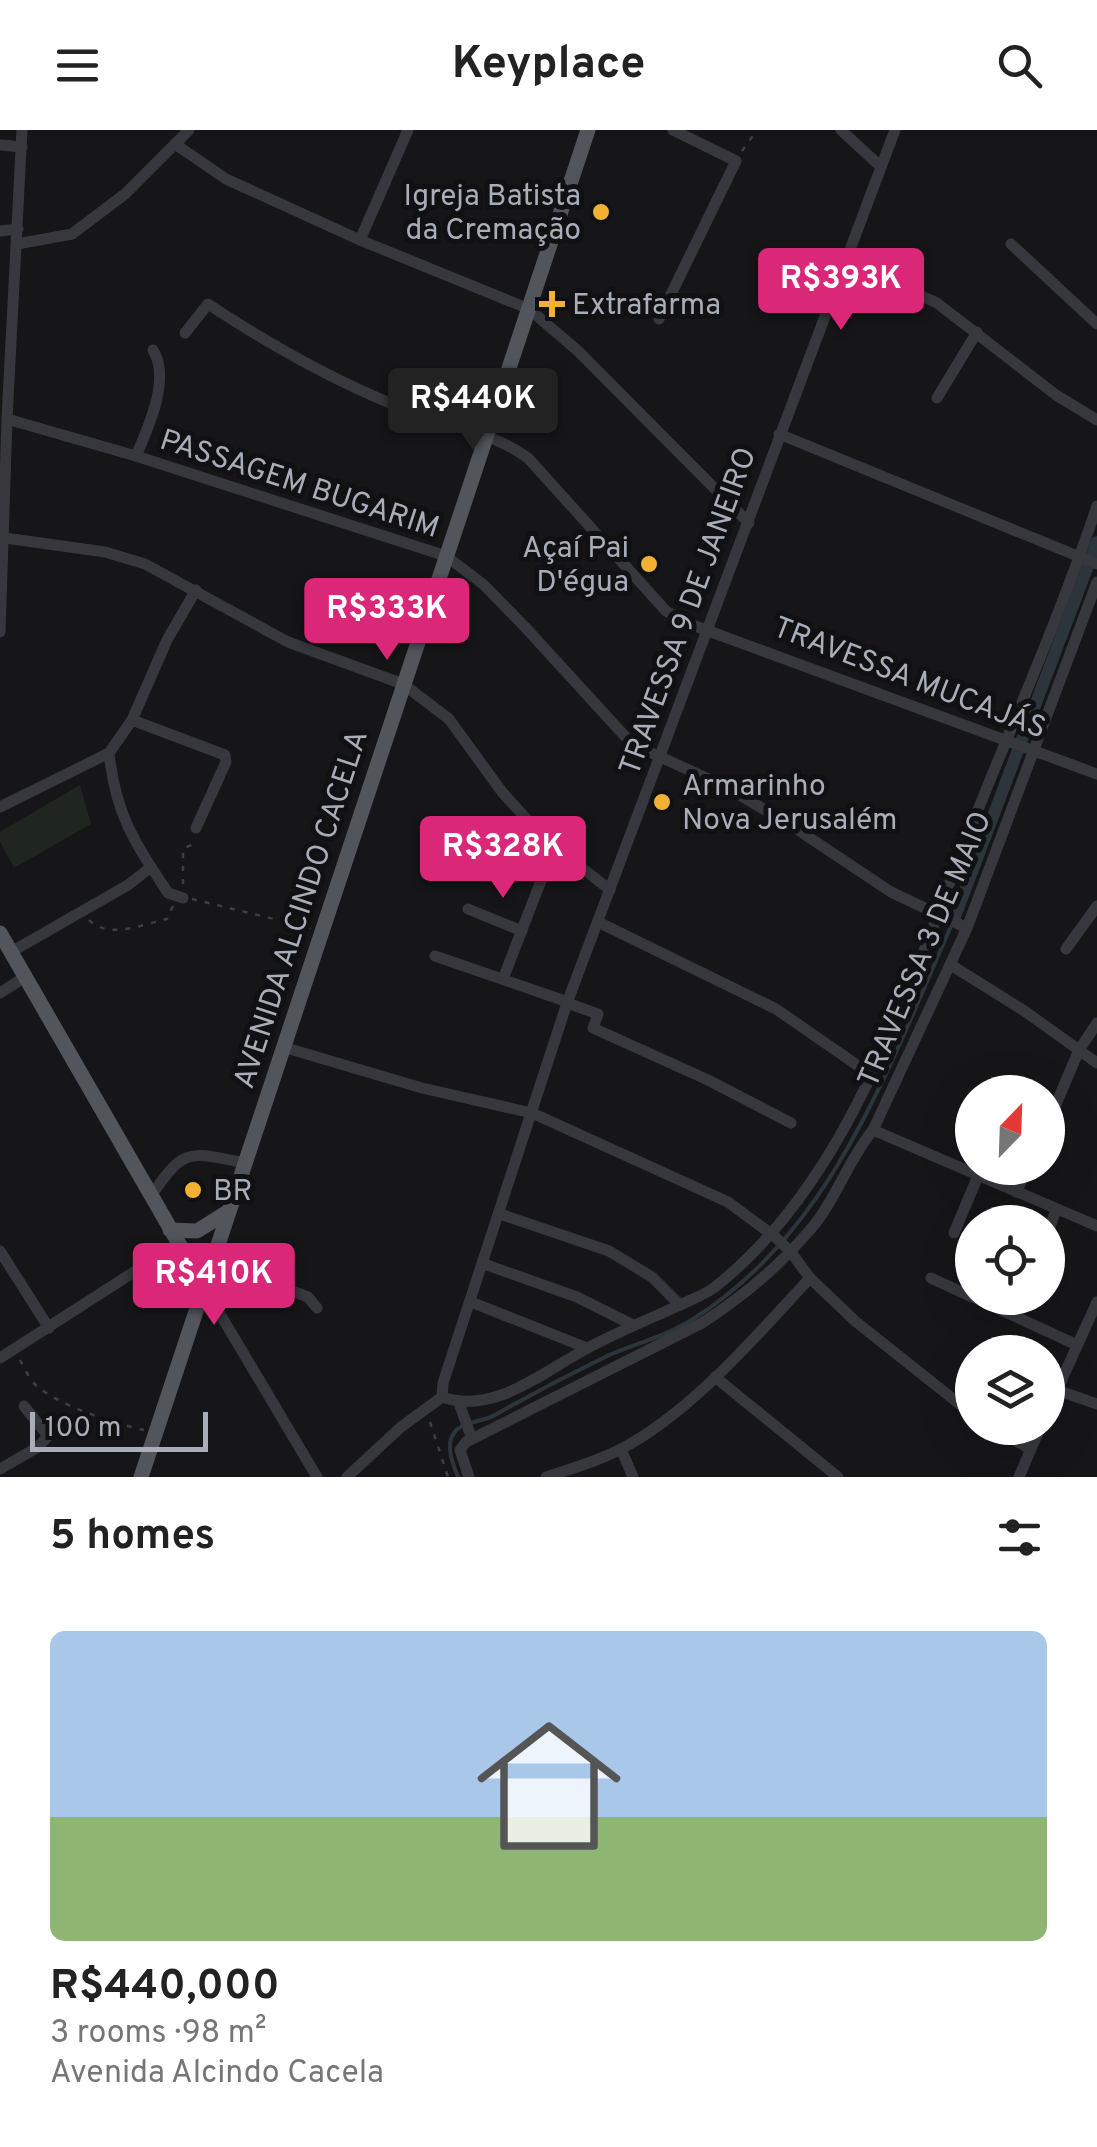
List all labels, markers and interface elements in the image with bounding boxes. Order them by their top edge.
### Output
text: Keyplace [452,37,645,94]
icon: menu [50,38,105,93]
icon: search [992,38,1047,93]
place label: Igreja Batista da Cremação [404,179,581,250]
marker: Igreja Batista da Cremação [590,201,612,223]
pin: R$393K [760,248,922,333]
text: R$393K [780,260,902,300]
place label: Extrafarma [572,288,721,325]
marker: Extrafarma [541,293,563,315]
pin: R$440K [392,368,554,453]
text: R$440K [410,380,536,420]
street label: PASSAGEM BUGARIM [155,423,444,548]
street label: TRAVESSA 9 DE JANEIRO [613,443,766,781]
place label: Açaí Pai D'égua [522,531,629,602]
marker: Açaí Pai D'égua [638,553,660,575]
pin: R$333K [306,578,468,663]
text: R$333K [326,590,448,630]
street label: TRAVESSA MUCAJÁS [767,608,1051,748]
street label: AVENIDA ALCINDO CACELA [227,726,378,1094]
place label: Armarinho Nova Jerusalém [682,769,898,840]
marker: Armarinho Nova Jerusalém [651,791,673,813]
street label: TRAVESSA 3 DE MAIO [851,806,1001,1094]
pin: R$328K [422,816,584,901]
text: R$328K [442,828,564,868]
north arrow [955,1075,1065,1185]
map controls [955,1075,1065,1445]
place label: BR [213,1174,253,1211]
marker: BR [182,1179,204,1201]
button: locate [955,1205,1065,1315]
pin: R$410K [133,1243,295,1328]
text: R$410K [155,1255,273,1295]
button: layers [955,1335,1065,1445]
scale bar [30,1407,208,1452]
text: 100 m [45,1411,121,1447]
icon: filters [992,1510,1047,1565]
text: 5 homes [50,1511,215,1564]
icon: home [459,1696,639,1876]
text: R$440,000 [50,1961,280,2014]
text: 3 rooms · 98 m² [50,2014,267,2054]
text: Avenida Alcindo Cacela [50,2054,384,2094]

